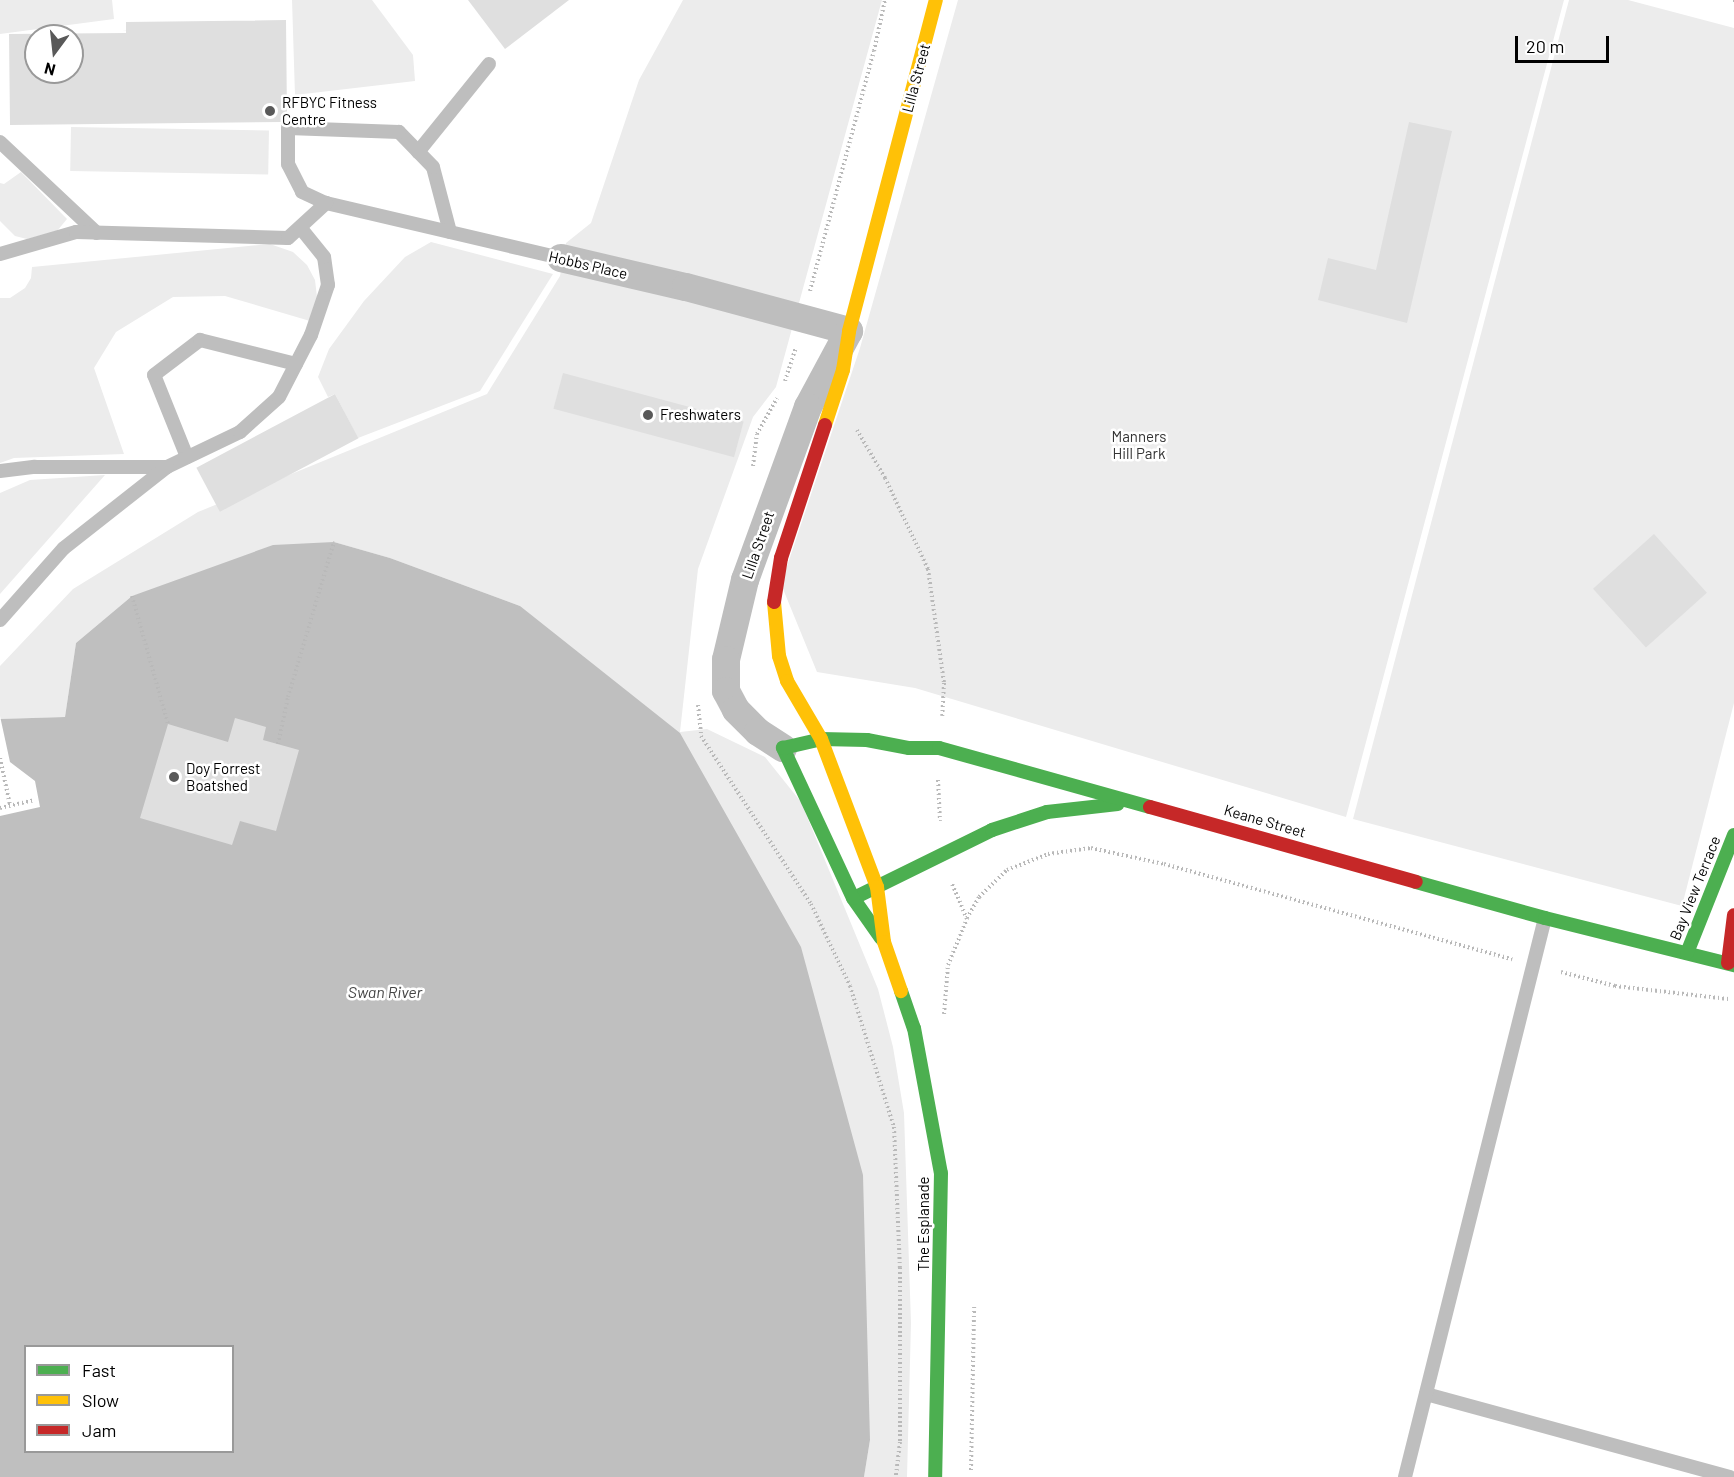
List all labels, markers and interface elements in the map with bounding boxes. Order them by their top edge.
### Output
north arrow [24,24,84,84]
scale bar [1518,24,1612,62]
text: 20 m [1526,35,1564,57]
street label: Lilla Street [898,41,934,115]
text: N [42,59,57,80]
place label: RFBYC Fitness Centre [282,93,377,128]
marker: RFBYC Fitness Centre [263,104,277,118]
street label: Hobbs Place [547,247,629,283]
place label: Freshwaters [660,406,741,424]
marker: Freshwaters [641,408,655,422]
park label: Manners Hill Park [1111,427,1167,462]
street label: Lilla Street [738,509,778,581]
place label: Doy Forrest Boatshed [186,759,261,794]
marker: Doy Forrest Boatshed [167,770,181,784]
street label: Keane Street [1222,801,1308,841]
street label: Bay View Terrace [1666,833,1724,943]
water label: Swan River [348,982,422,1002]
street label: The Esplanade [915,1176,933,1272]
legend [24,1345,234,1453]
text: Fast [82,1359,116,1381]
text: Slow [82,1389,119,1411]
text: Jam [82,1419,116,1441]

